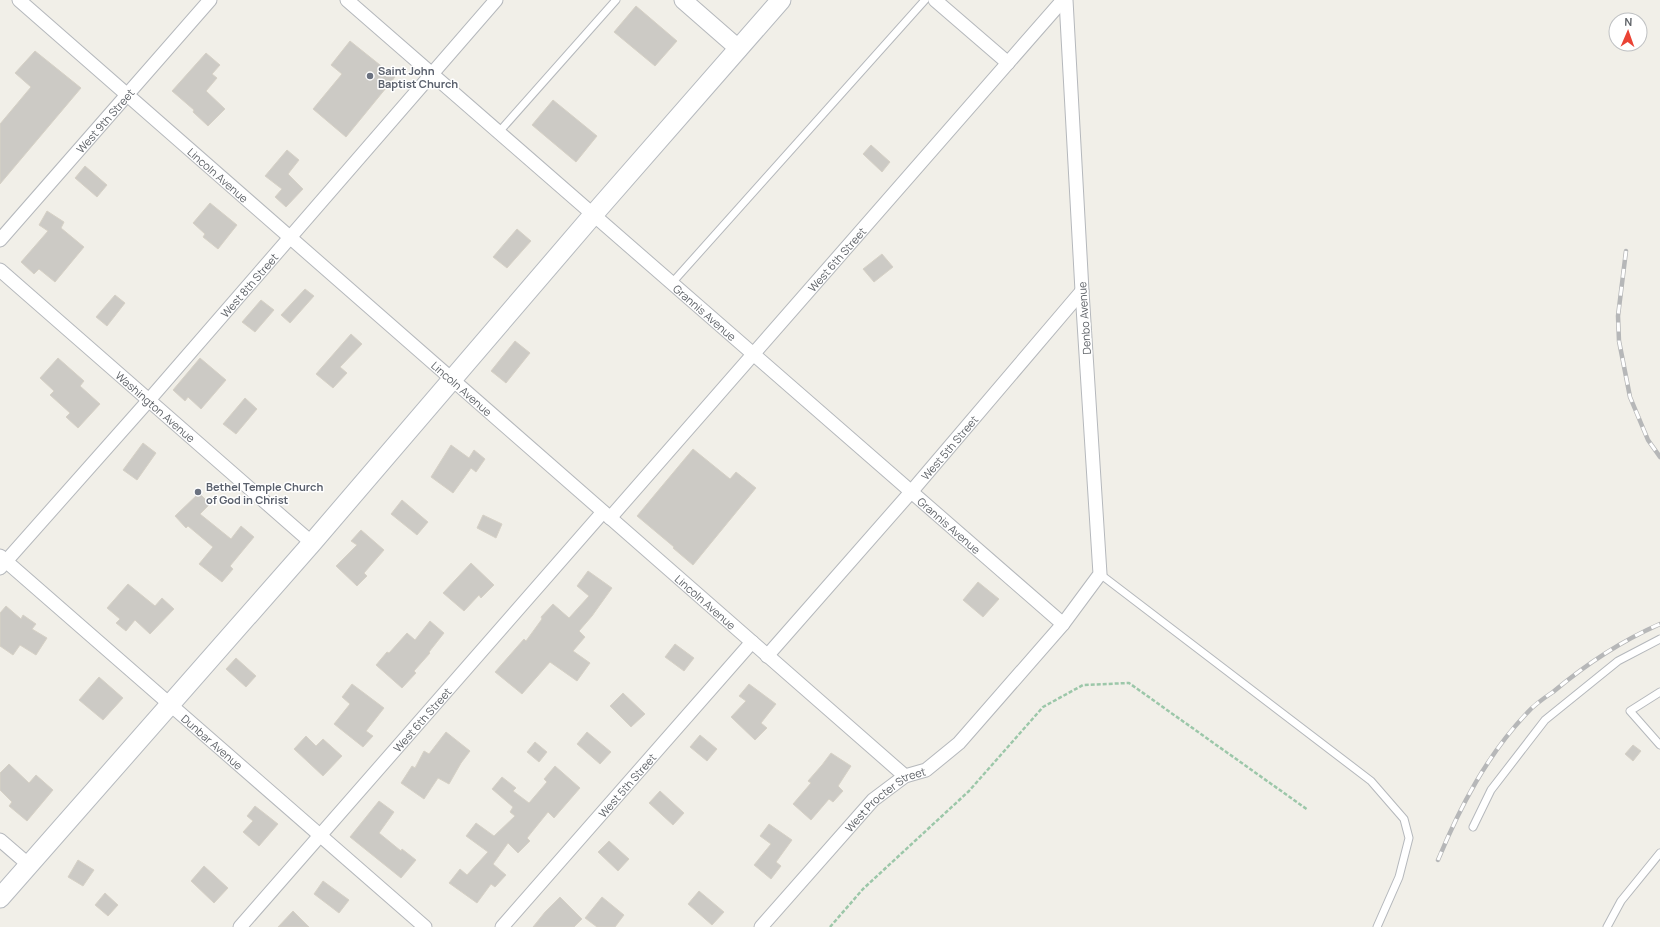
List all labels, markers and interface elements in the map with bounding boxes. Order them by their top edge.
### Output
north arrow [1608,12,1648,52]
text: N [1624,14,1633,29]
place label: Saint John Baptist Church [378,63,458,91]
marker: Saint John Baptist Church [365,71,375,81]
street label: West 9th Street [72,85,137,156]
street label: Lincoln Avenue [185,144,252,206]
street label: West 6th Street [804,224,869,294]
street label: West 8th Street [217,250,281,320]
street label: Grannis Avenue [670,280,740,344]
street label: Denbo Avenue [1074,280,1094,355]
street label: Lincoln Avenue [428,357,496,419]
street label: Washington Avenue [113,367,199,446]
street label: West 5th Street [917,412,981,483]
place label: Bethel Temple Church of God in Christ [206,479,323,507]
marker: Bethel Temple Church of God in Christ [193,487,203,497]
street label: Grannis Avenue [915,493,984,557]
street label: Lincoln Avenue [672,571,740,633]
street label: West 6th Street [389,684,454,755]
street label: Dunbar Avenue [179,710,247,773]
street label: West 5th Street [595,750,659,820]
street label: West Procter Street [841,763,927,835]

